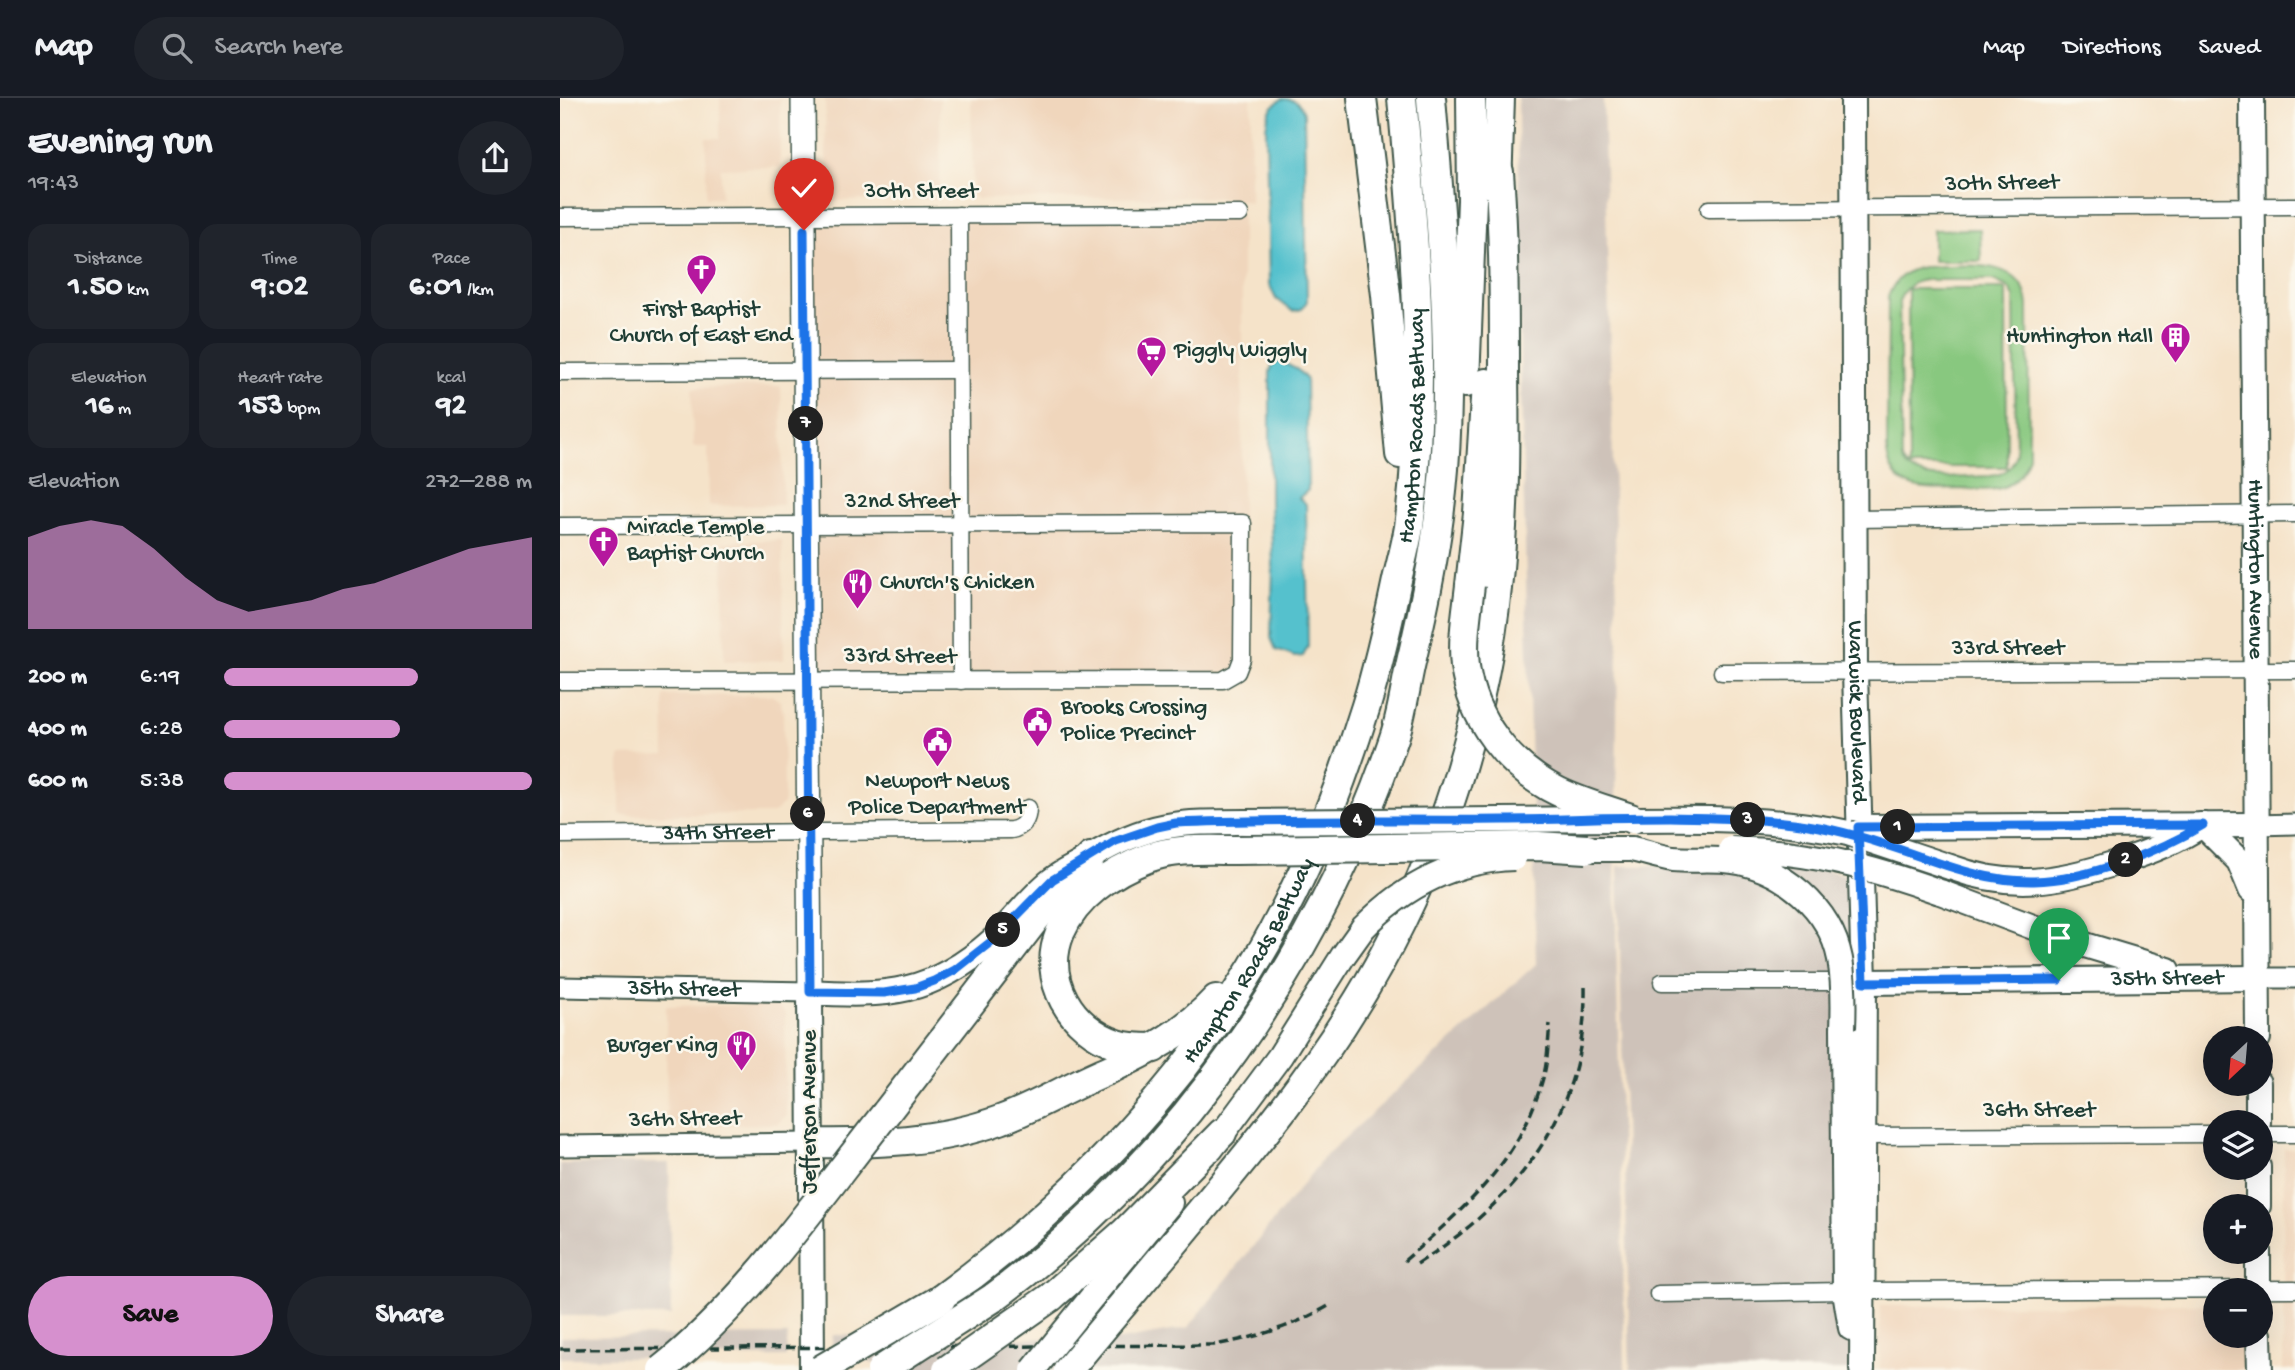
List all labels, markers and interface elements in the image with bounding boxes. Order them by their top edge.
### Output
search box [134,17,624,80]
text: Map [35,29,92,67]
icon: search [158,29,196,67]
text: Search here [214,33,343,64]
text: Map [1983,34,2025,63]
text: Directions [2063,34,2161,63]
text: Saved [2199,34,2260,63]
button: share [458,121,532,195]
text: Evening run [28,122,212,166]
pin [774,158,834,230]
icon: check [785,169,823,207]
street label: 30th Street [1944,169,2061,199]
text: 19:43 [28,170,79,197]
street label: 30th Street [863,179,979,206]
text: Distance [75,248,142,271]
text: Time [263,248,297,271]
text: Pace [433,248,470,271]
church icon: First Baptist Church of East End [684,252,718,296]
text: 1.50 [68,271,123,306]
text: 9:02 [252,271,308,306]
text: 6:01 [409,271,463,306]
text: km [123,279,149,302]
text: /km [463,279,494,302]
place label: First Baptist Church of East End [610,297,794,350]
street label: Hampton Roads Beltway [1393,308,1432,546]
building icon: Huntington Hall [2159,320,2193,364]
place label: Huntington Hall [2006,324,2153,351]
supermarket icon: Piggly Wiggly [1134,334,1168,378]
place label: Piggly Wiggly [1173,338,1307,365]
text: Elevation [71,367,146,390]
text: Heart rate [237,367,323,390]
text: kcal [436,367,466,390]
text: 16 [86,390,113,425]
text: 153 [240,390,283,425]
text: 92 [436,390,466,425]
text: m [113,398,131,421]
text: bpm [283,398,320,421]
pin: 7 [789,406,824,442]
text: 7 [801,412,810,435]
text: Elevation [28,469,119,496]
text: 272–288 m [425,469,532,496]
street label: Huntington Avenue [2241,479,2269,660]
street label: 32nd Street [844,489,961,516]
place label: Miracle Temple Baptist Church [626,515,765,568]
church icon: Miracle Temple Baptist Church [587,524,621,568]
restaurant icon: Church's Chicken [840,566,874,610]
place label: Church's Chicken [880,570,1034,597]
street label: Warwick Boulevard [1841,620,1872,805]
street label: 33rd Street [1951,636,2066,663]
street label: 33rd Street [843,643,958,672]
text: 200 m [28,664,87,691]
text: 6:19 [140,664,180,691]
place label: Brooks Crossing Police Precinct [1060,695,1207,748]
public building icon: Brooks Crossing Police Precinct [1021,704,1055,748]
text: 400 m [28,716,87,743]
text: 6:28 [140,716,183,743]
public building icon: Newport News Police Department [920,724,954,768]
text: 600 m [28,768,88,795]
text: 5:38 [140,768,184,795]
place label: Newport News Police Department [848,769,1027,822]
pin: 6 [790,796,826,832]
text: 6 [803,802,812,825]
pin: 3 [1730,802,1766,838]
pin: 4 [1340,804,1376,838]
text: 3 [1743,808,1752,831]
text: 4 [1353,809,1362,832]
pin: 1 [1880,810,1916,844]
text: 1 [1894,815,1901,838]
street label: 34th Street [661,819,775,847]
pin: 2 [2108,842,2144,878]
text: 2 [2121,848,2130,871]
street label: Hampton Roads Beltway [1178,854,1321,1069]
pin [2029,908,2089,980]
pin: 5 [986,912,1020,948]
text: 5 [998,918,1008,941]
icon: arrive [2040,919,2078,957]
street label: 35th Street [2110,965,2225,993]
street label: 35th Street [626,975,742,1004]
north arrow [2203,1026,2273,1096]
map controls [2203,1026,2273,1348]
restaurant icon: Burger King [724,1029,758,1073]
street label: Jefferson Avenue [797,1029,824,1194]
place label: Burger King [606,1033,718,1060]
street label: 36th Street [1982,1098,2097,1125]
street label: 36th Street [628,1105,743,1134]
button: layers [2203,1110,2273,1180]
button: + [2203,1194,2273,1264]
button: Save [28,1276,273,1356]
button: Share [287,1276,532,1356]
button: − [2203,1278,2273,1348]

